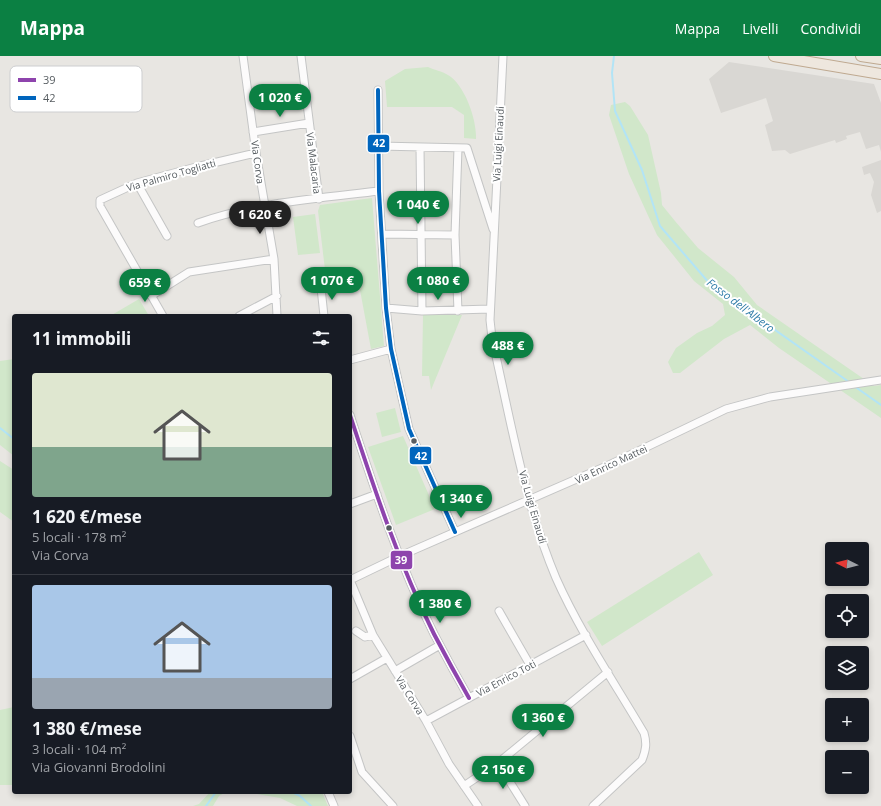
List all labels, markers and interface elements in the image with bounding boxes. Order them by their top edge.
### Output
text: Mappa [20,15,85,41]
text: Mappa [675,19,720,38]
text: Livelli [742,19,778,38]
text: Condividi [800,19,861,38]
legend [10,66,142,112]
text: 39 [43,72,56,87]
pin: 1 020 € [243,84,317,118]
text: 1 020 € [258,88,302,106]
text: 42 [43,90,56,105]
street label: Via Luigi Einaudi [489,106,507,182]
street label: Via Malacaria [303,131,325,195]
line badge: 42 [367,134,390,153]
text: 42 [373,135,385,150]
street label: Via Corva [248,139,268,185]
street label: Via Palmiro Togliatti [125,156,217,194]
pin: 1 040 € [381,191,455,225]
text: 1 040 € [396,195,440,213]
pin: 1 620 € [223,201,297,235]
text: 1 620 € [238,205,282,223]
pin: 1 070 € [295,267,369,301]
pin: 1 080 € [401,267,475,301]
pin: 659 € [117,269,173,303]
text: 1 070 € [310,271,354,289]
text: 1 080 € [416,271,460,289]
text: 659 € [128,273,162,291]
water label: Fosso dell'Albero [704,275,778,335]
text: 11 immobili [32,327,131,350]
icon: filters [310,327,332,349]
pin: 488 € [480,332,536,366]
text: 488 € [491,336,525,354]
icon: home [146,399,218,471]
unlabelled marker [409,436,419,446]
street label: Via Enrico Mattei [573,441,649,487]
line badge: 42 [409,446,432,465]
text: 42 [415,448,427,463]
street label: Via Luigi Einaudi [516,469,550,545]
pin: 1 340 € [424,485,498,519]
text: 1 340 € [439,489,483,507]
text: 1 620 €/mese [32,505,142,528]
unlabelled marker [384,523,394,533]
text: 5 locali · 178 m² [32,528,126,546]
north arrow [825,542,869,586]
map controls [825,542,869,794]
text: Via Corva [32,546,89,564]
line badge: 39 [390,550,413,570]
text: 39 [395,552,407,567]
pin: 1 380 € [403,590,477,624]
text: 1 380 € [418,594,462,612]
button: locate [825,594,869,638]
icon: home [146,611,218,683]
button: layers [825,646,869,690]
street label: Via Enrico Toti [474,656,538,700]
street label: Via Corva [393,673,427,717]
button: + [825,698,869,742]
pin: 1 360 € [506,704,580,738]
text: 1 360 € [521,708,565,726]
text: 1 380 €/mese [32,717,142,740]
text: 3 locali · 104 m² [32,740,126,758]
button: − [825,750,869,794]
pin: 2 150 € [466,756,540,790]
text: Via Giovanni Brodolini [32,758,166,776]
text: 2 150 € [481,760,525,778]

